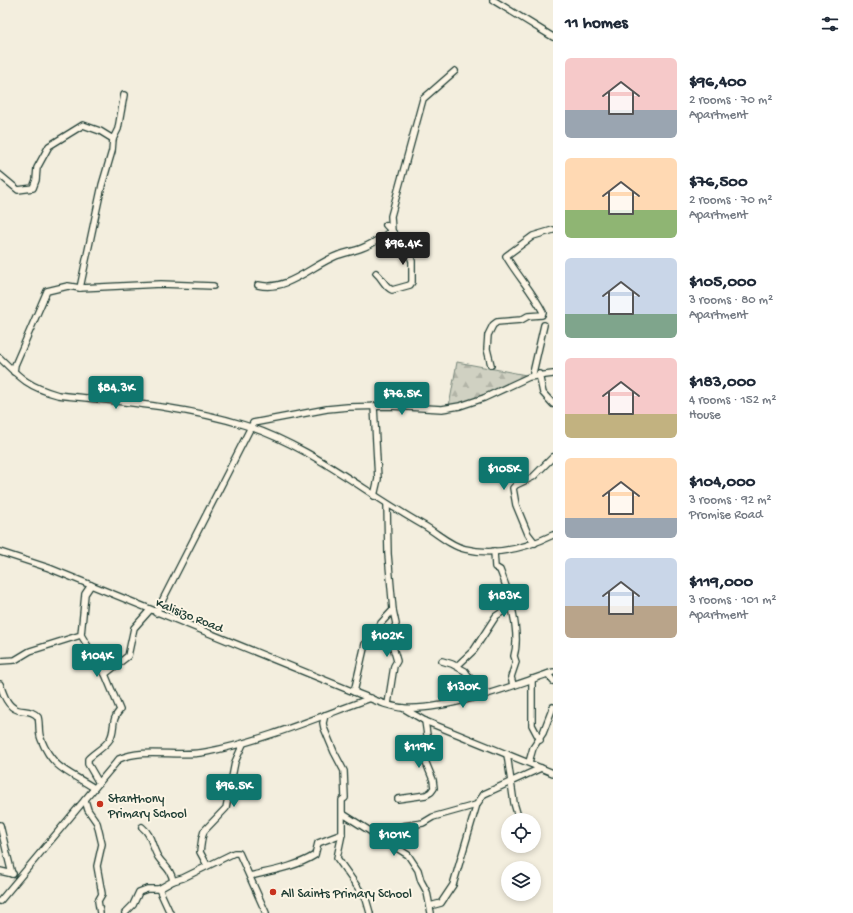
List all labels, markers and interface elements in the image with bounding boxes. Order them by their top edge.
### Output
icon: filters [819,13,841,35]
text: 11 homes [565,14,628,34]
text: $96,400 [689,73,746,93]
icon: home [597,74,645,122]
text: 2 rooms · 70 m² [689,93,772,108]
text: Apartment [689,108,748,123]
text: $76,500 [689,173,748,193]
icon: home [597,174,645,222]
text: 2 rooms · 70 m² [689,193,772,208]
text: Apartment [689,208,748,223]
pin: $96.4K [370,232,436,266]
text: $96.4K [385,237,421,252]
text: $105,000 [689,273,756,293]
icon: home [597,274,645,322]
text: 3 rooms · 80 m² [689,293,773,308]
text: Apartment [689,308,748,323]
text: $183,000 [689,373,756,393]
icon: home [597,374,645,422]
pin: $84.3K [83,376,149,410]
text: $84.3K [97,381,135,396]
pin: $76.5K [369,382,435,416]
text: $76.5K [383,387,421,402]
text: 4 rooms · 152 m² [689,393,777,408]
text: House [689,408,721,423]
pin: $105K [476,457,532,491]
text: $105K [488,462,520,477]
text: $104,000 [689,473,756,493]
icon: home [597,474,645,522]
text: 3 rooms · 92 m² [689,493,772,508]
text: Promise Road [689,508,763,523]
text: $119,000 [689,573,753,593]
icon: home [597,574,645,622]
pin: $183K [476,584,532,618]
text: $183K [488,589,520,604]
text: 3 rooms · 101 m² [689,593,777,608]
street label: Kalisizo Road [153,596,226,637]
text: Apartment [689,608,748,623]
pin: $102K [359,624,415,658]
text: $102K [371,629,403,644]
pin: $104K [69,644,125,678]
text: $104K [81,649,113,664]
pin: $130K [435,675,491,709]
text: $130K [447,680,479,695]
pin: $119K [391,735,447,769]
text: $119K [404,740,434,755]
pin: $96.5K [201,774,267,808]
text: $96.5K [215,779,253,794]
place label: Stanthony Primary School [107,792,187,822]
marker: Stanthony Primary School [95,799,105,809]
map controls [501,813,541,901]
button: locate [501,813,541,853]
pin: $101K [366,823,422,857]
text: $101K [379,828,409,843]
button: layers [501,861,541,901]
marker: All Saints Primary School [268,887,278,897]
place label: All Saints Primary School [281,887,412,902]

